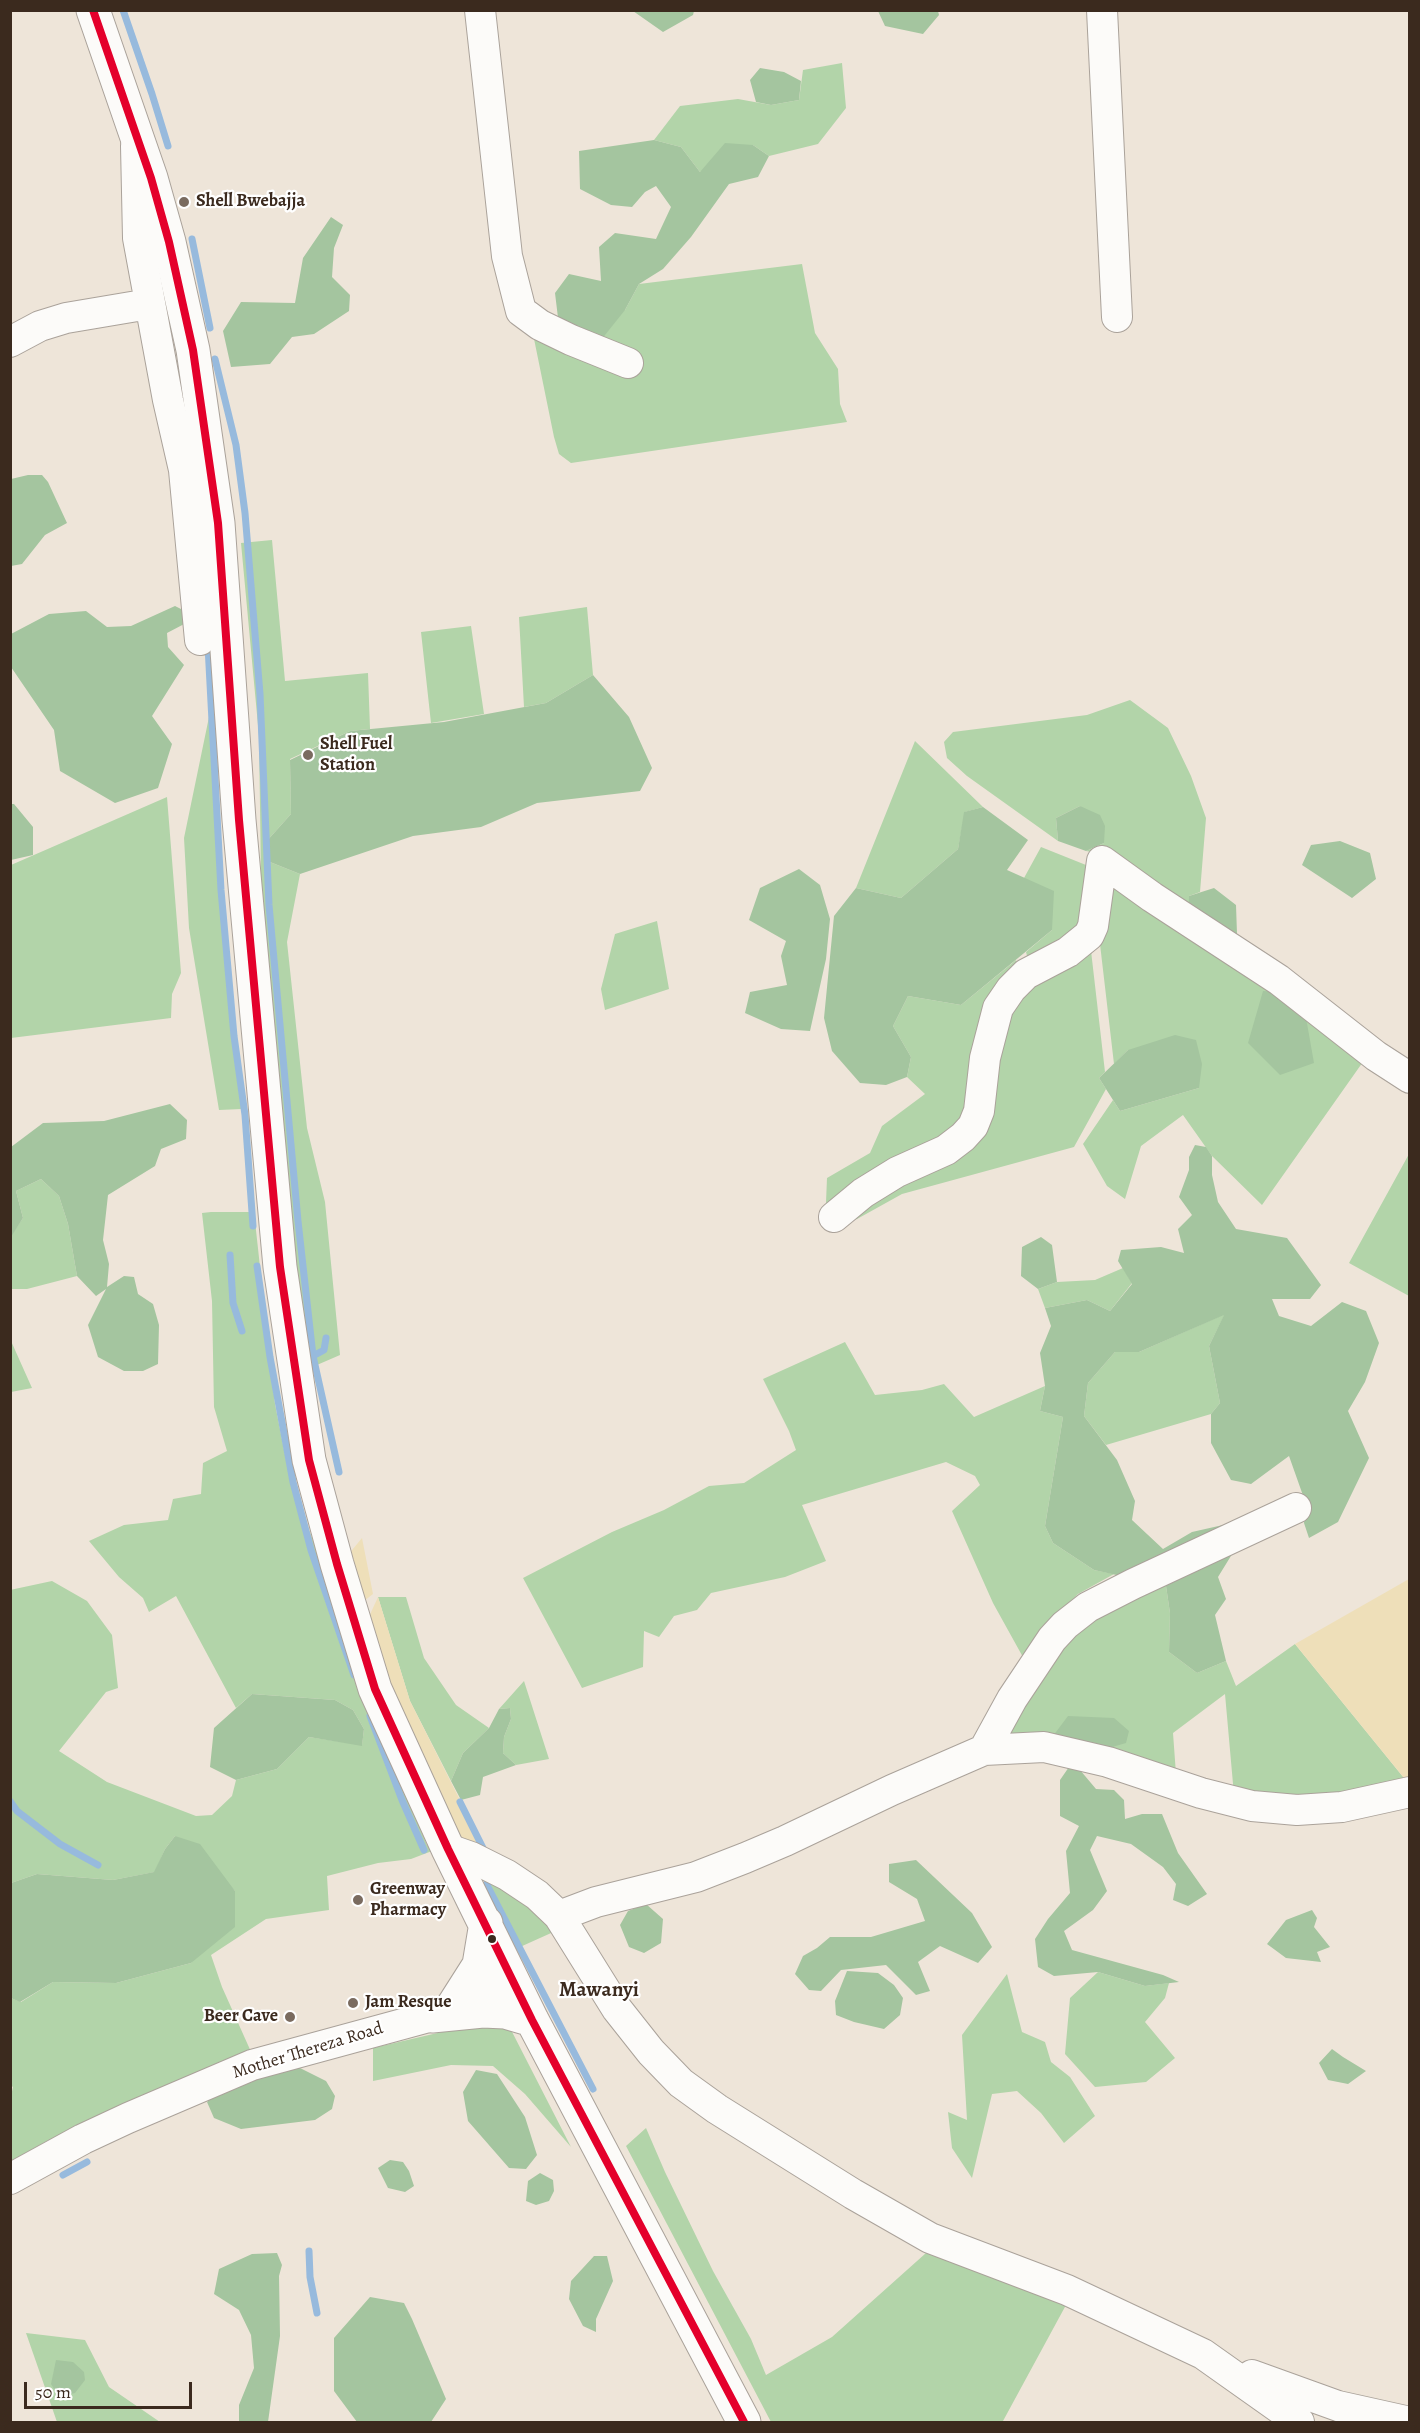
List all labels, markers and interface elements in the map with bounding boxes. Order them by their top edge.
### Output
place label: Shell Bwebajja [196,191,305,213]
marker: Shell Bwebajja [177,195,191,209]
place label: Shell Fuel Station [320,734,392,777]
marker: Shell Fuel Station [301,748,315,762]
place label: Greenway Pharmacy [370,1879,446,1922]
marker: Greenway Pharmacy [351,1893,365,1907]
unlabelled marker [486,1933,498,1945]
district label: Mawanyi [559,1978,639,2004]
place label: Jam Resque [365,1992,452,2014]
marker: Jam Resque [346,1996,360,2010]
place label: Beer Cave [204,2006,278,2028]
marker: Beer Cave [283,2010,297,2024]
street label: Mother Thereza Road [230,2018,386,2084]
scale bar [27,2370,195,2408]
text: 50 m [35,2380,71,2404]

